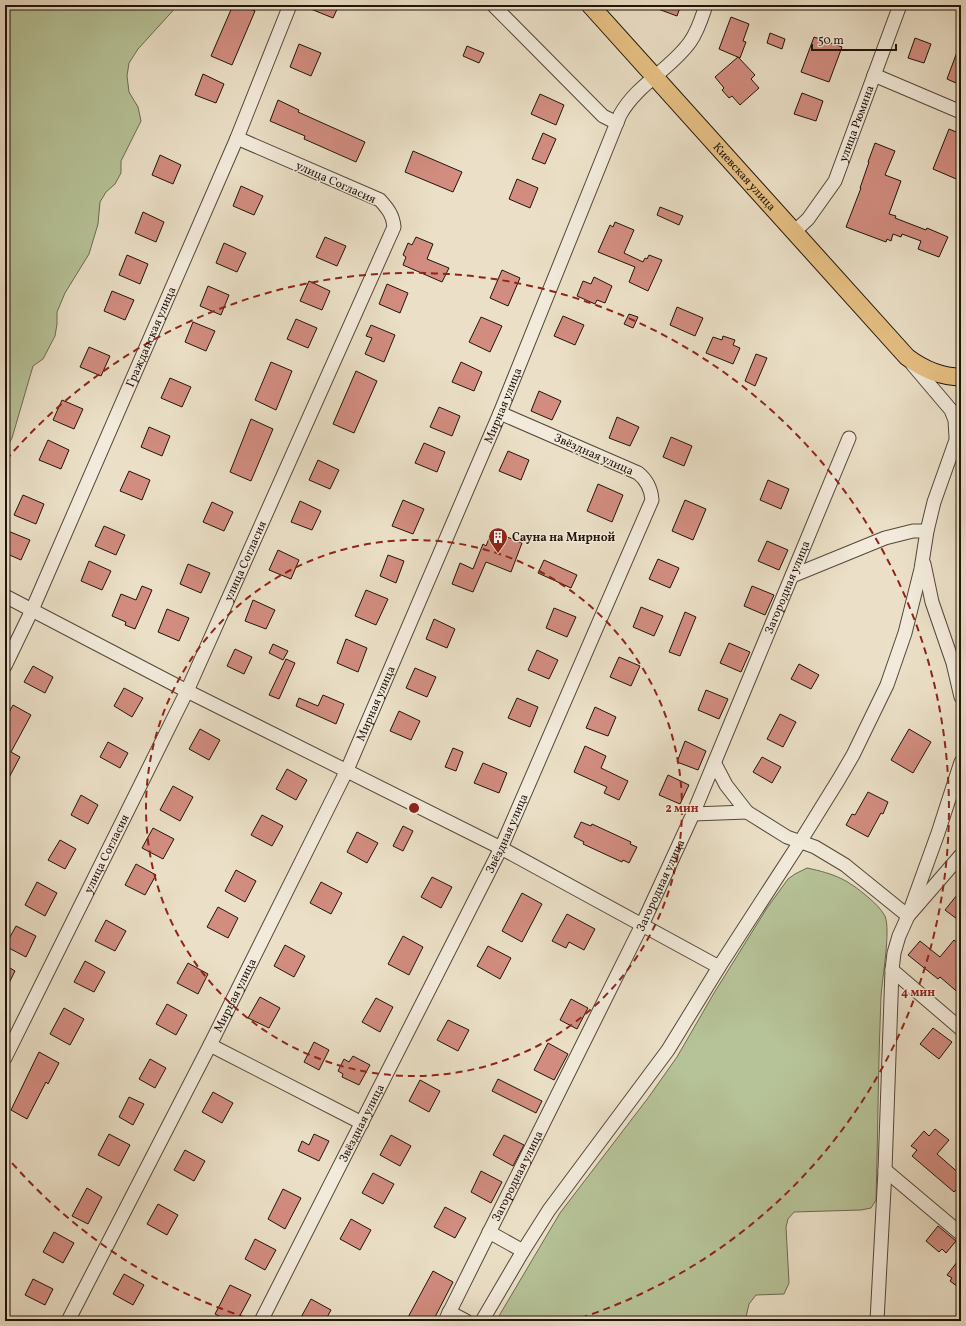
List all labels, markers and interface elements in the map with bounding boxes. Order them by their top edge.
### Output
scale bar [812,26,896,52]
text: 50 m [818,33,844,49]
street label: улица Рюмина [836,83,879,164]
street label: Киевская улица [709,140,779,215]
street label: улица Согласия [293,158,378,208]
street label: Гражданская улица [123,284,180,390]
street label: Мирная улица [481,366,526,446]
street label: Звёздная улица [551,430,636,480]
street label: улица Согласия [221,519,271,604]
building icon: Сауна на Мирной [487,526,509,554]
place label: Сауна на Мирной [512,530,615,546]
street label: Загородная улица [762,539,814,637]
street label: Мирная улица [353,664,400,744]
street label: Звёздная улица [482,792,533,876]
centre of rings [407,801,421,815]
text: 2 мин [665,801,699,817]
street label: улица Согласия [81,812,134,896]
street label: Загородная улица [633,837,689,934]
street label: Мирная улица [211,956,261,1035]
text: 4 мин [901,985,935,1001]
street label: Звёздная улица [336,1082,389,1165]
street label: Загородная улица [489,1128,547,1225]

